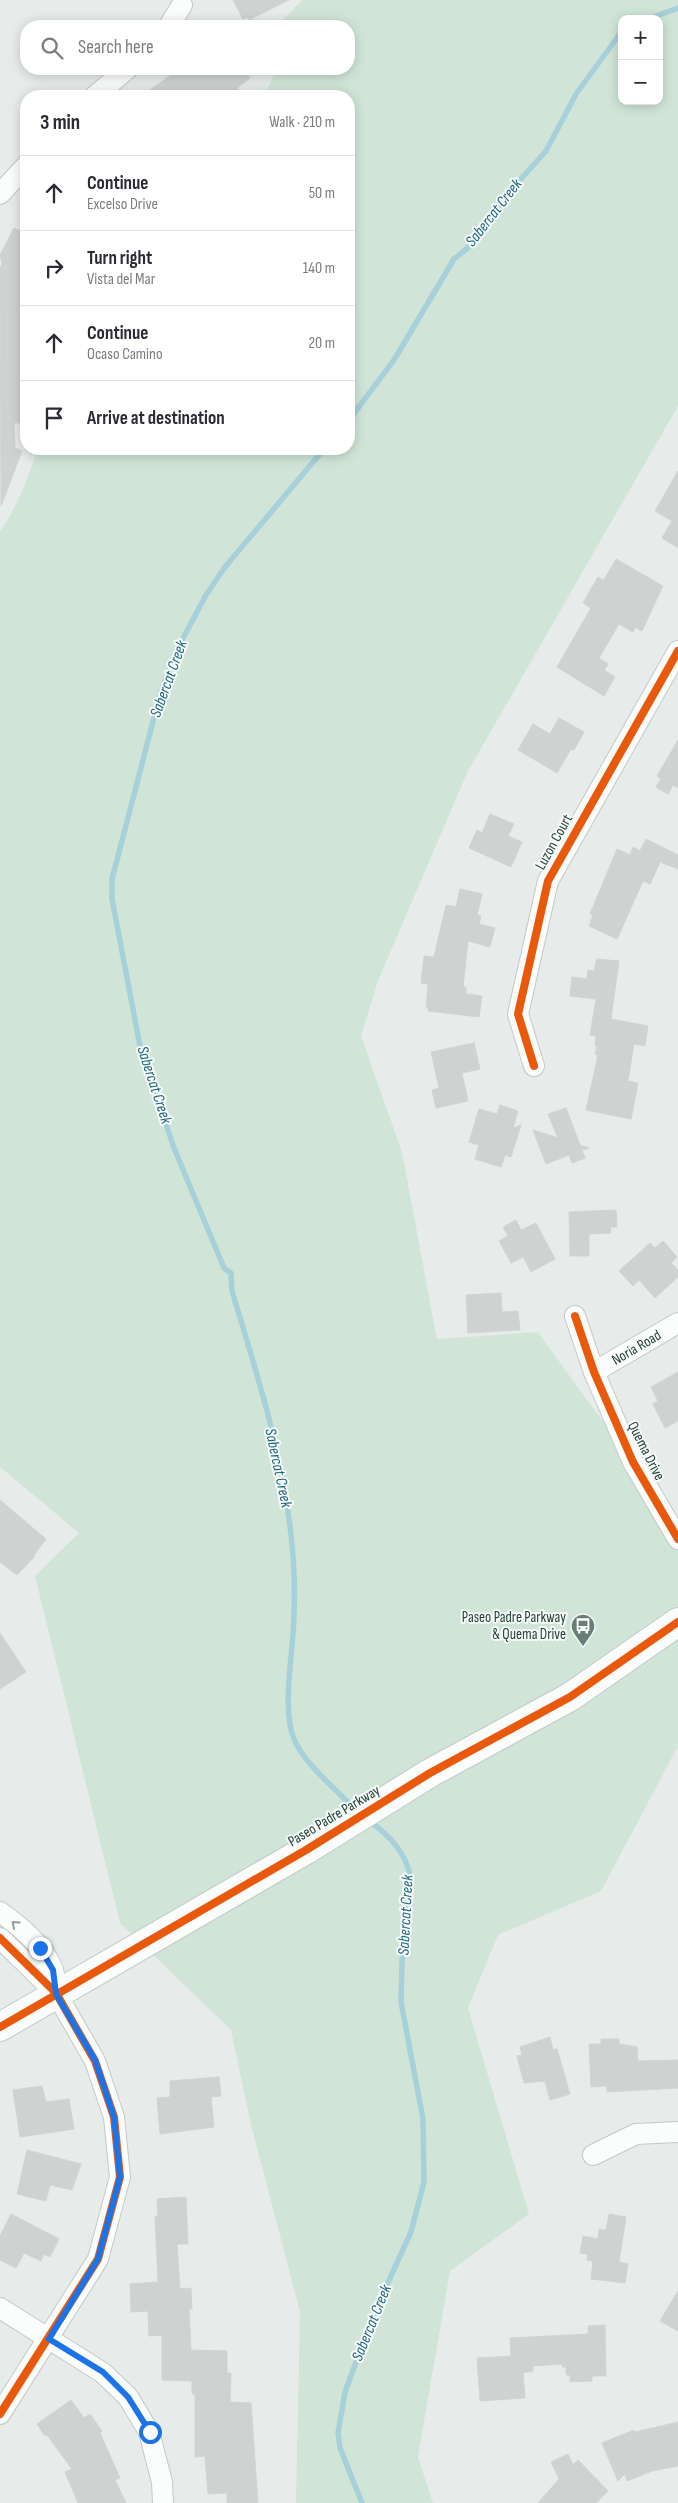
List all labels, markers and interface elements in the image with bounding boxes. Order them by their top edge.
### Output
map controls [618,15,663,105]
button: + [618,15,663,60]
search box [20,20,355,75]
icon: search [38,34,66,62]
text: Search here [78,36,154,59]
button: − [618,60,663,105]
text: 3 min [40,110,80,135]
text: Walk · 210 m [269,113,335,132]
text: Continue [87,172,148,195]
water label: Sabercat Creek [462,175,527,251]
icon: ahead [40,179,68,207]
text: 50 m [309,184,335,203]
text: Excelso Drive [87,195,158,214]
text: Turn right [87,247,152,270]
icon: right [40,254,68,282]
text: 140 m [303,259,335,278]
text: Vista del Mar [87,270,155,289]
text: Continue [87,322,148,345]
icon: ahead [40,329,68,357]
text: 20 m [308,334,335,353]
text: Ocaso Camino [87,345,163,364]
icon: arrive [40,404,68,432]
text: Arrive at destination [87,407,225,430]
water label: Sabercat Creek [146,637,192,720]
street label: Luzon Court [531,810,577,873]
water label: Sabercat Creek [133,1044,176,1127]
street label: Noria Road [608,1325,665,1369]
street label: Quema Drive [623,1418,669,1484]
water label: Sabercat Creek [260,1427,296,1510]
place label: Paseo Padre Parkway & Quema Drive [462,1608,566,1644]
bus stop icon: Paseo Padre Parkway & Quema Drive [570,1613,596,1647]
street label: Paseo Padre Parkway [284,1781,384,1851]
water label: Sabercat Creek [394,1873,418,1956]
one-way arrow [12,1921,21,1930]
route end [29,1937,52,1960]
water label: Sabercat Creek [348,2281,396,2364]
route start [139,2421,162,2444]

